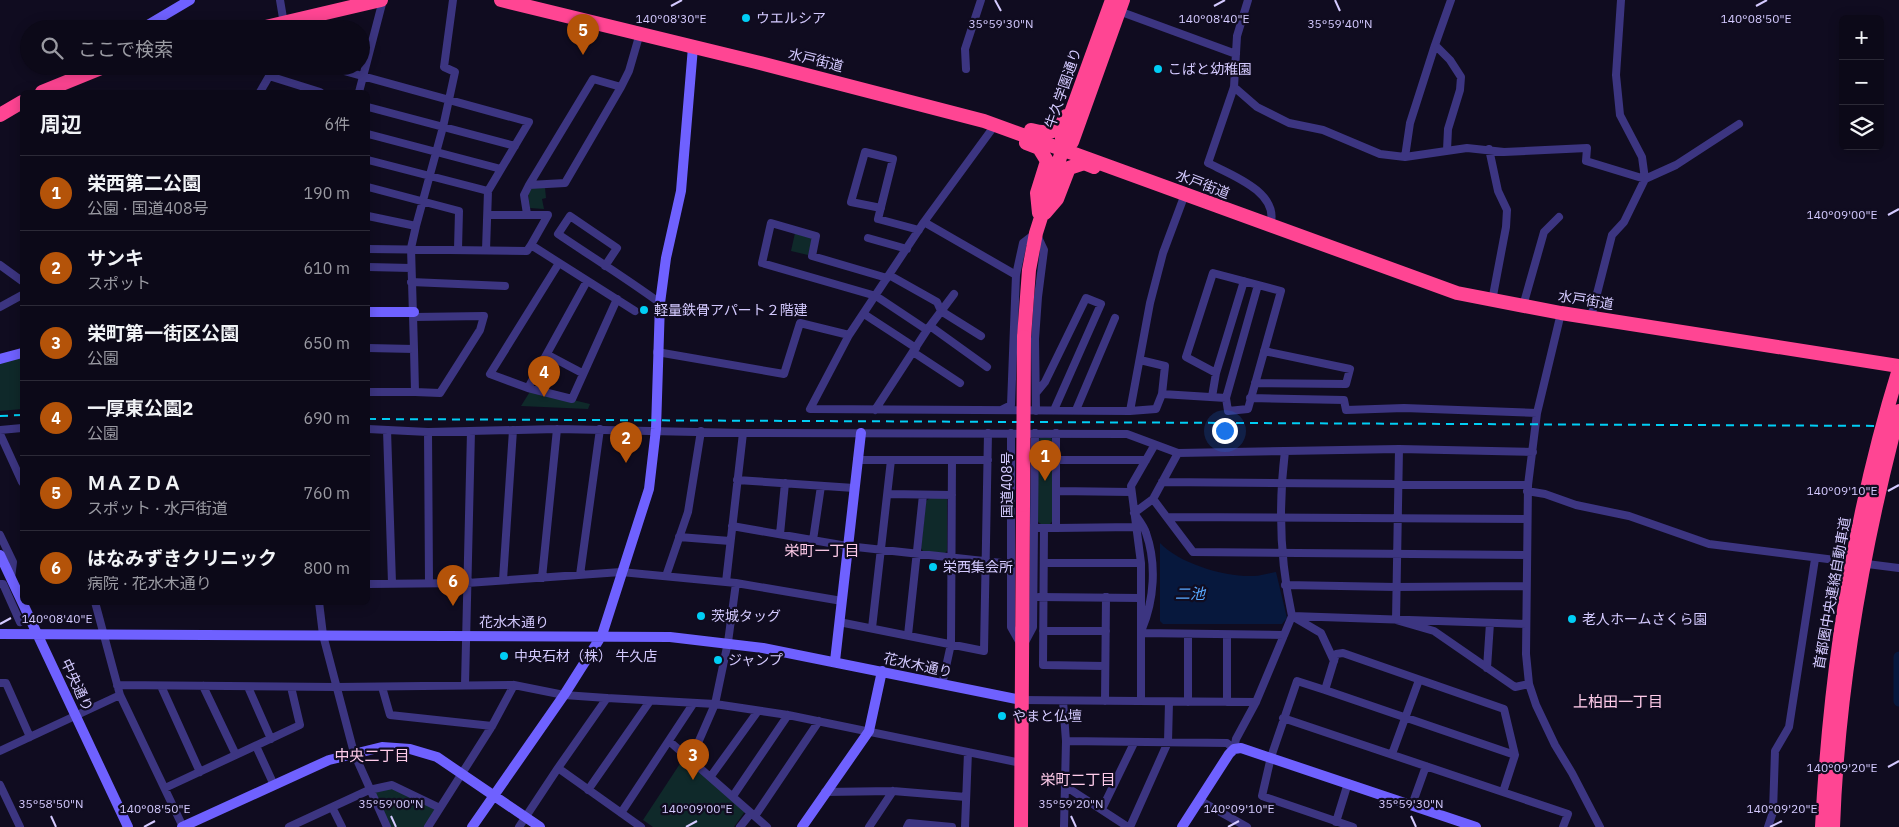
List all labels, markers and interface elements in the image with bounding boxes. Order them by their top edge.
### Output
place label: ウエルシア [756,9,826,27]
text: 140°08'30"E [636,11,706,26]
text: 140°08'40"E [1179,11,1249,26]
text: 140°08'50"E [1721,11,1791,26]
marker: ウエルシア [740,12,752,24]
pin: 5 [567,14,599,55]
map controls [1839,15,1884,150]
button: + [1839,15,1884,60]
text: 35°59'30"N [968,16,1034,31]
text: 35°59'40"N [1307,16,1373,31]
search box [20,20,370,75]
icon: search [38,34,66,62]
text: ここで検索 [78,37,173,61]
street label: 水戸街道 [787,44,845,76]
street label: 牛久学園通り [1041,45,1085,131]
place label: こばと幼稚園 [1168,60,1252,78]
button: − [1839,60,1884,105]
marker: こばと幼稚園 [1152,63,1164,75]
button: layers [1839,105,1884,150]
text: 周辺 [40,110,82,138]
text: 6件 [324,114,350,134]
street label: 水戸街道 [1174,166,1232,202]
text: 栄西第二公園 [87,171,201,195]
text: 1 [51,183,61,203]
text: 190 m [303,183,350,203]
text: 公園 · 国道408号 [87,198,209,218]
text: 140°09'00"E [1807,207,1877,222]
text: サンキ [87,246,144,270]
text: 2 [51,258,61,278]
text: 610 m [303,258,350,278]
text: スポット [87,273,151,293]
street label: 水戸街道 [1557,287,1615,313]
place label: 軽量鉄骨アパート２階建 [654,301,808,319]
marker: 軽量鉄骨アパート２階建 [638,304,650,316]
text: 栄町第一街区公園 [87,321,239,345]
text: 3 [51,333,61,353]
text: 650 m [303,333,350,353]
text: 公園 [87,348,119,368]
pin: 4 [528,356,560,397]
text: 一厚東公園2 [87,396,193,420]
text: 4 [51,408,61,428]
text: 690 m [303,408,350,428]
your location [1212,418,1238,444]
pin: 2 [610,422,642,463]
text: 公園 [87,423,119,443]
pin: 1 [1029,440,1061,481]
street label: 国道408号 [998,451,1016,519]
text: ＭＡＺＤＡ [87,471,182,495]
text: 5 [51,483,61,503]
text: 760 m [303,483,350,503]
text: 140°09'10"E [1807,483,1877,498]
text: スポット · 水戸街道 [87,498,228,518]
street label: 首都圏中央連絡自動車道 [1810,516,1854,670]
district label: 栄町一丁目 [784,541,860,560]
text: はなみずきクリニック [87,546,277,570]
text: 6 [51,558,61,578]
text: 800 m [303,558,350,578]
place label: 栄西集会所 [943,558,1013,576]
marker: 栄西集会所 [927,561,939,573]
pin: 6 [437,565,469,606]
text: 病院 · 花水木通り [87,573,212,593]
water label: 二池 [1175,584,1207,603]
place label: 茨城タッグ [711,607,781,625]
marker: 茨城タッグ [695,610,707,622]
place label: 老人ホームさくら園 [1582,610,1708,628]
text: 140°08'40"E [22,611,92,626]
street label: 花水木通り [479,613,549,631]
marker: 老人ホームさくら園 [1566,613,1578,625]
place label: 中央石材（株） 牛久店 [514,647,657,665]
street label: 花水木通り [882,649,954,681]
marker: 中央石材（株） 牛久店 [498,650,510,662]
place label: ジャンプ [728,651,783,669]
marker: ジャンプ [712,654,724,666]
street label: 中央通り [57,656,97,714]
district label: 上柏田一丁目 [1573,692,1663,711]
place label: やまと仏壇 [1012,707,1082,725]
marker: やまと仏壇 [996,710,1008,722]
pin: 3 [677,739,709,780]
district label: 中央二丁目 [334,746,410,765]
text: 140°09'20"E [1807,760,1877,775]
district label: 栄町二丁目 [1040,770,1116,789]
text: 35°58'50"N [18,796,84,811]
text: 35°59'00"N [358,796,424,811]
text: 35°59'20"N [1038,796,1104,811]
text: 35°59'30"N [1378,796,1444,811]
text: 140°08'50"E [120,801,190,816]
text: 140°09'00"E [662,801,732,816]
text: 140°09'10"E [1204,801,1274,816]
text: 140°09'20"E [1747,801,1817,816]

